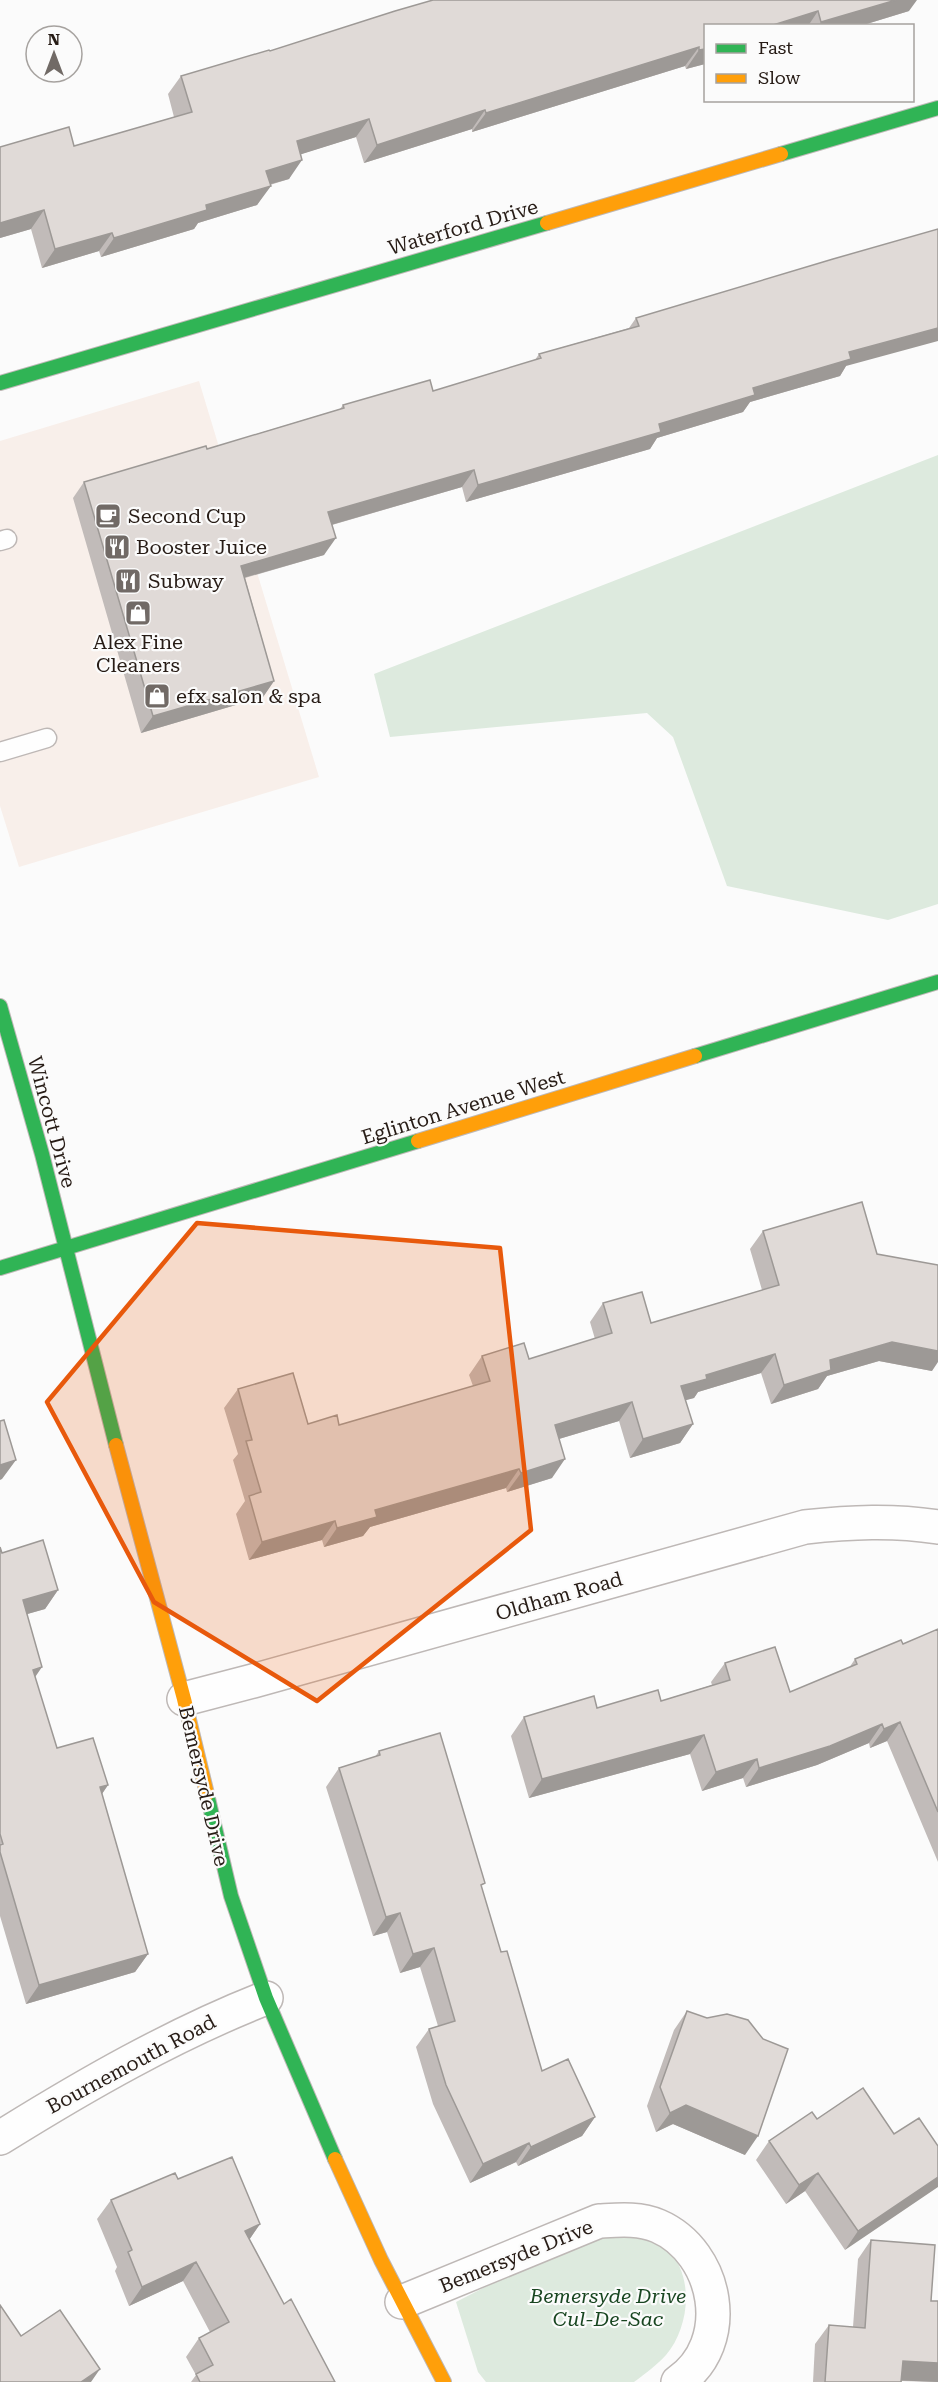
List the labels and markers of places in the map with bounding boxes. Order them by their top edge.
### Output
cafe icon: Second Cup [93,501,123,531]
place label: Second Cup [128,504,246,528]
restaurant icon: Booster Juice [102,532,132,562]
place label: Booster Juice [136,535,267,559]
restaurant icon: Subway [113,566,143,596]
place label: Subway [148,569,224,593]
shop icon: Alex Fine Cleaners [123,598,153,628]
place label: Alex Fine Cleaners [93,630,183,677]
shop icon: efx salon & spa [142,681,172,711]
place label: efx salon & spa [176,684,321,708]

